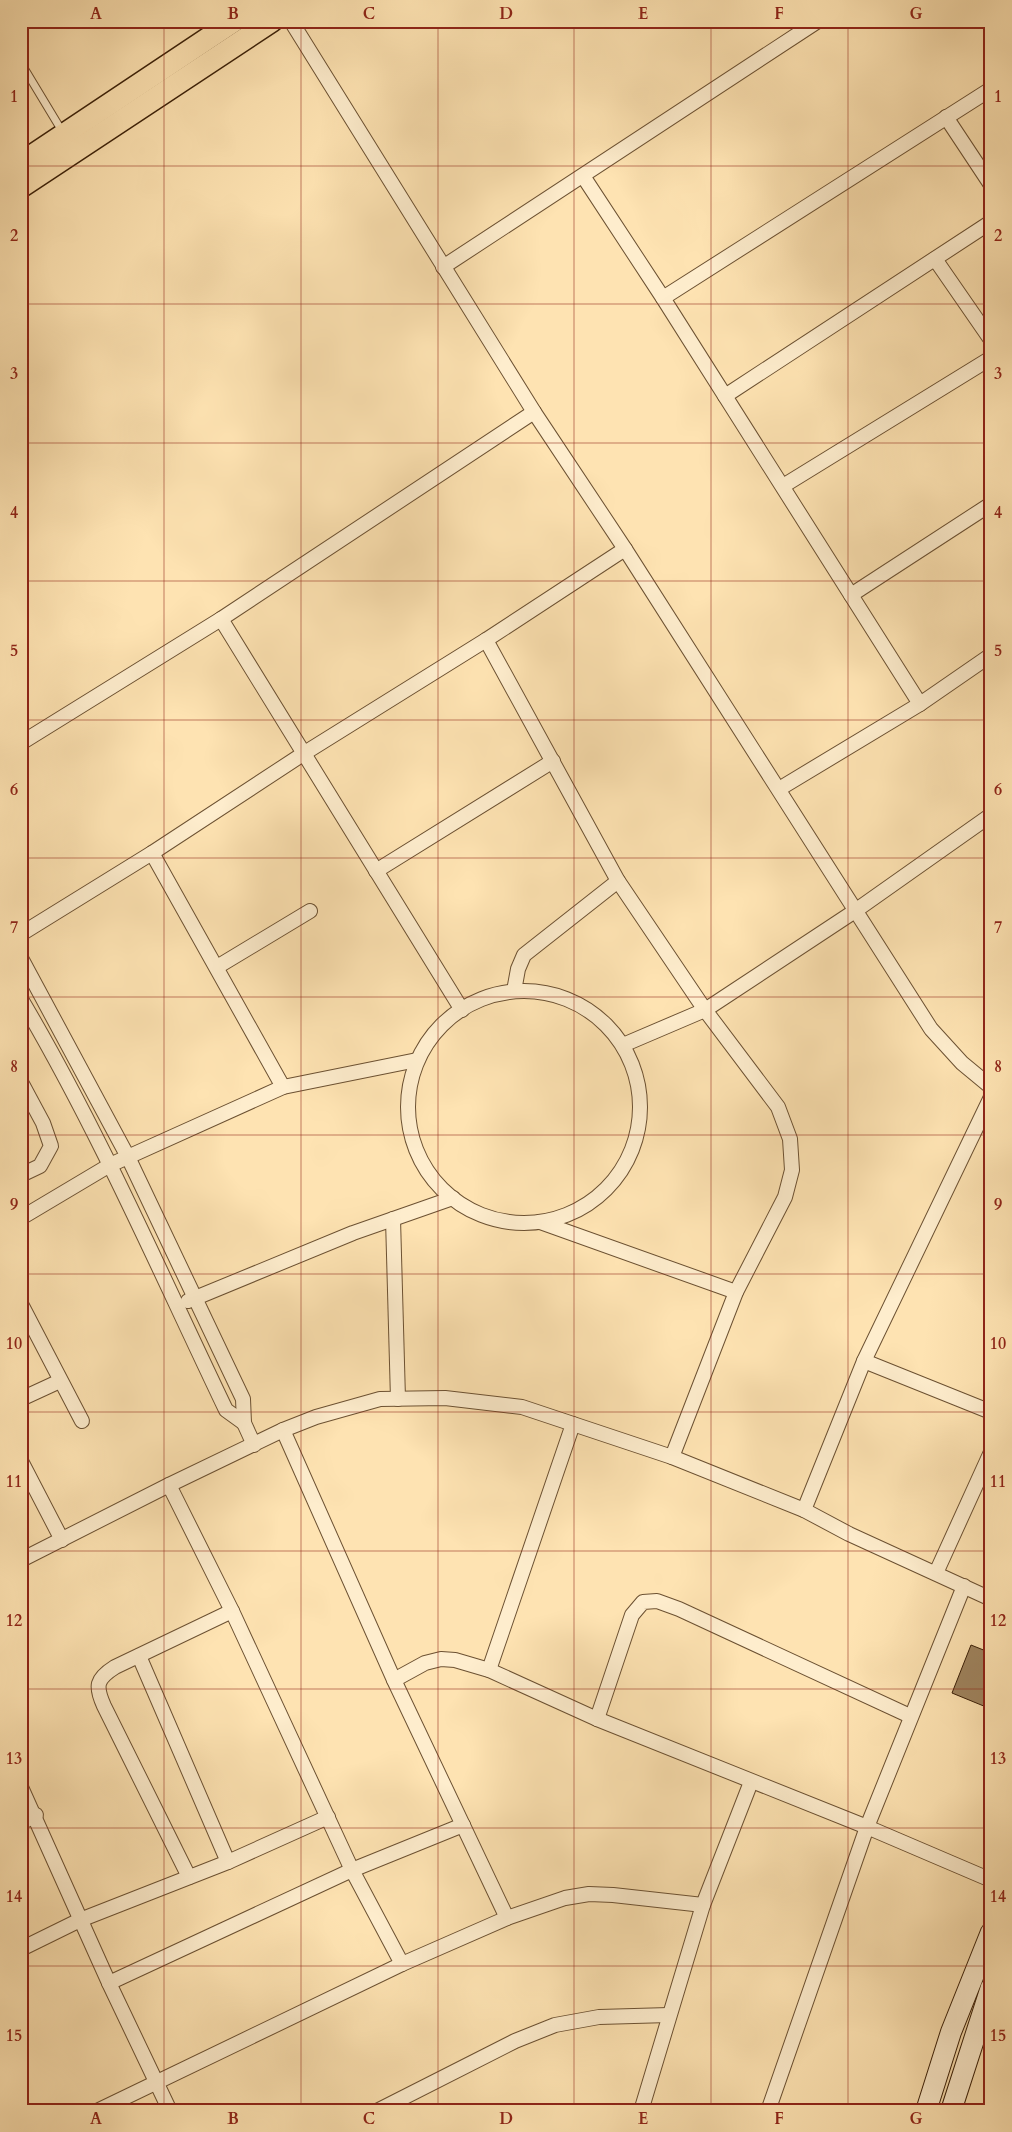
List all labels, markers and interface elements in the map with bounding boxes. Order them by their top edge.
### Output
text: A [90,3,102,25]
text: B [227,3,239,25]
text: C [363,3,375,25]
text: D [499,3,513,25]
text: E [638,3,648,25]
text: F [774,3,784,25]
text: G [909,3,923,25]
text: 1 [10,86,18,108]
text: 1 [994,86,1002,108]
text: 2 [10,225,18,247]
text: 2 [994,225,1002,247]
text: 3 [10,363,18,385]
text: 3 [994,363,1002,385]
text: 4 [10,502,18,524]
text: 4 [994,502,1002,524]
text: 5 [10,640,18,662]
text: 5 [994,640,1002,662]
text: 6 [10,779,18,801]
text: 6 [994,779,1002,801]
text: 7 [10,917,18,939]
text: 7 [994,917,1002,939]
text: 8 [10,1056,18,1078]
text: 8 [994,1056,1002,1078]
text: 9 [10,1194,18,1216]
text: 9 [994,1194,1002,1216]
text: 10 [6,1333,22,1355]
text: 10 [990,1333,1006,1355]
text: 11 [6,1471,22,1493]
text: 11 [990,1471,1006,1493]
text: 12 [6,1610,22,1632]
text: 12 [990,1610,1006,1632]
text: 13 [6,1748,22,1770]
text: 13 [990,1748,1006,1770]
text: 14 [6,1886,22,1908]
text: 14 [990,1886,1006,1908]
text: 15 [6,2025,22,2047]
text: 15 [990,2025,1006,2047]
text: A [90,2108,102,2130]
text: B [227,2108,239,2130]
text: C [363,2108,375,2130]
text: D [499,2108,513,2130]
text: E [638,2108,648,2130]
text: F [774,2108,784,2130]
text: G [909,2108,923,2130]

